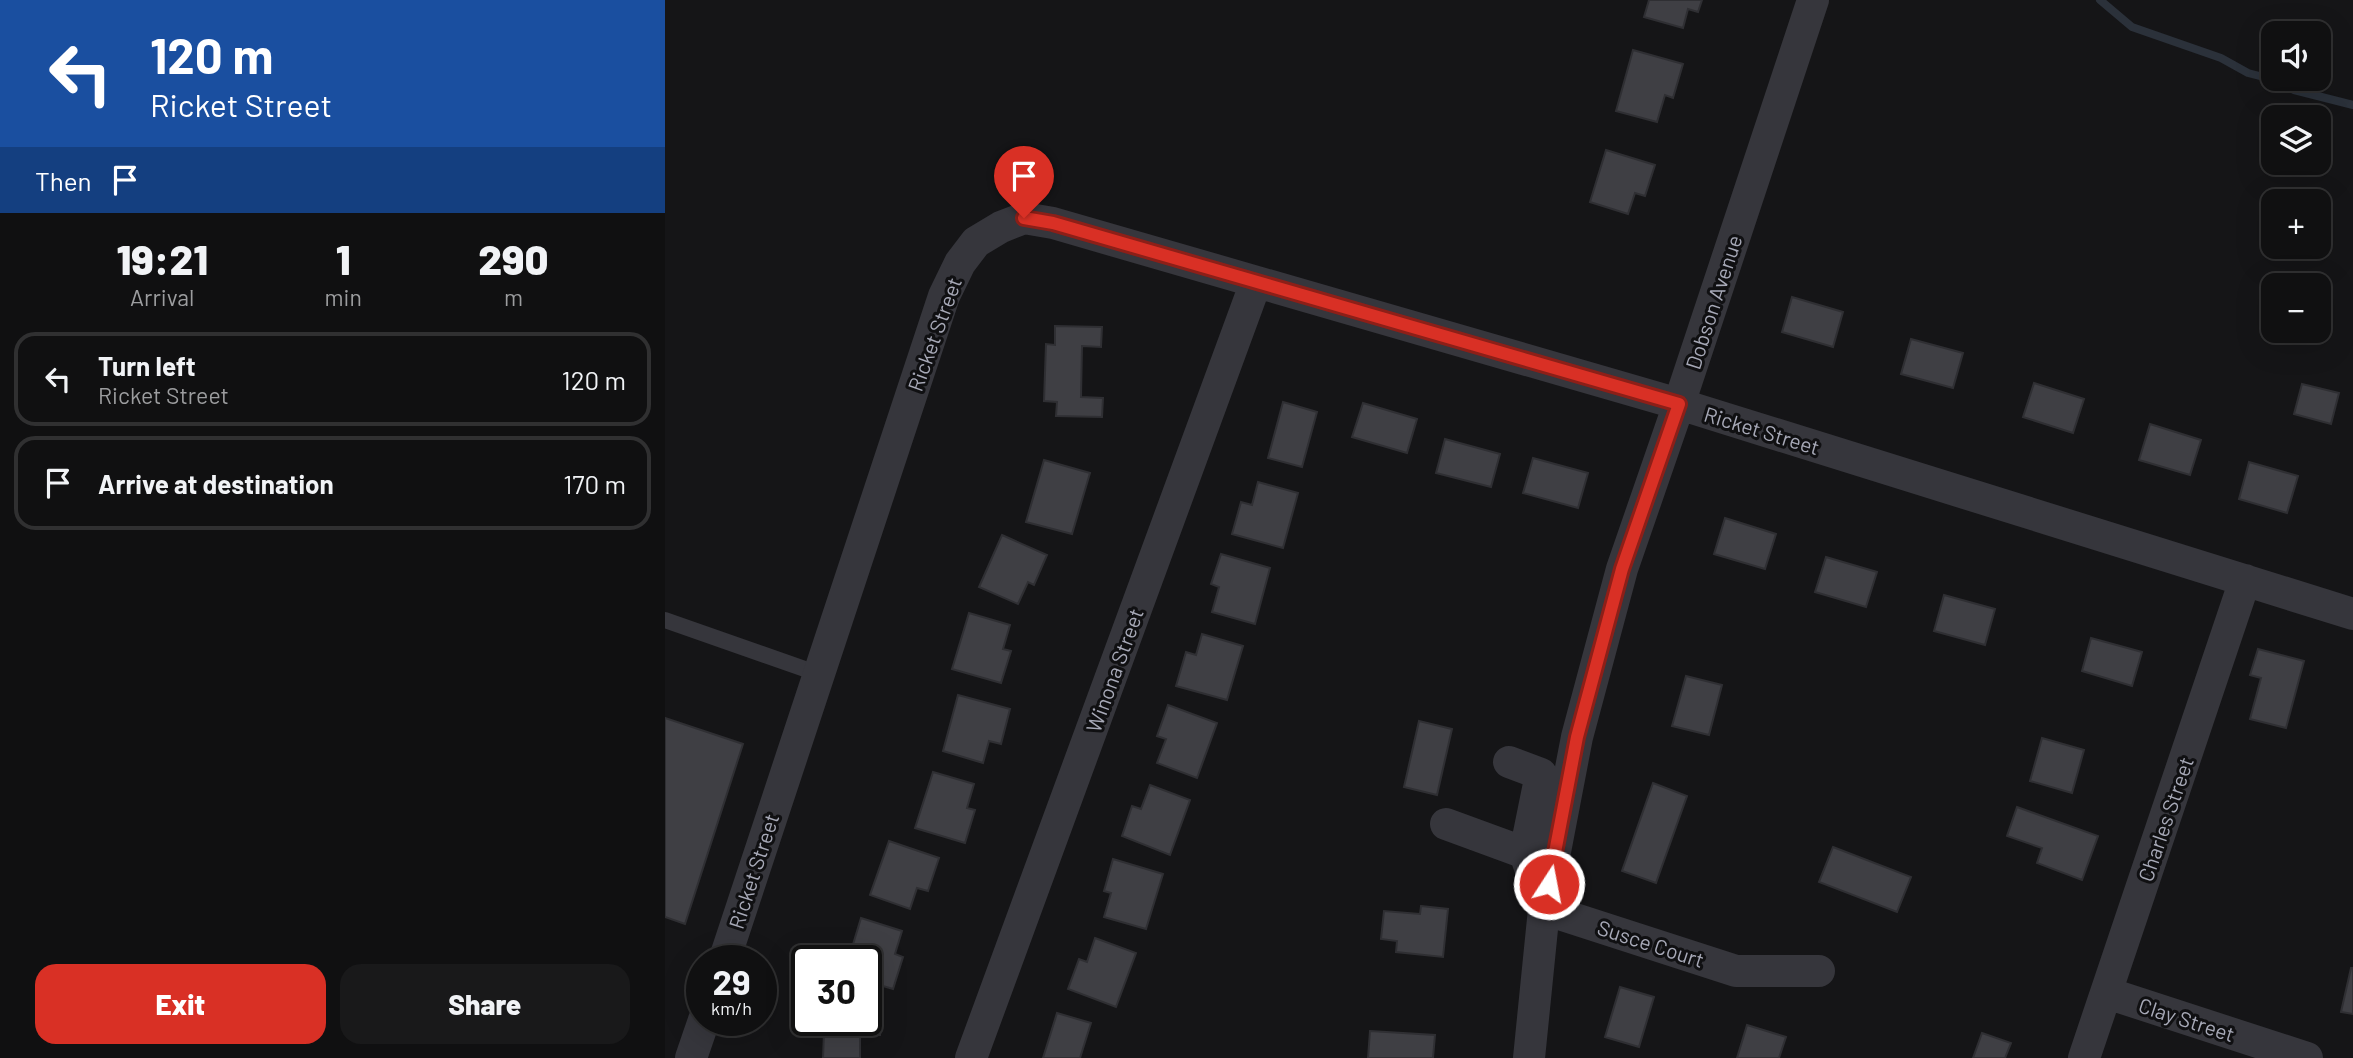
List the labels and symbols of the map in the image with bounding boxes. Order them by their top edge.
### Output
pin [994,146,1054,218]
street label: Dobson Avenue [1680,232,1746,372]
street label: Ricket Street [902,274,966,394]
street label: Ricket Street [1701,401,1823,459]
street label: Winona Street [1080,605,1148,735]
street label: Charles Street [2132,754,2198,884]
street label: Ricket Street [723,810,783,932]
position arrow [1512,847,1586,921]
street label: Susce Court [1594,914,1708,972]
speed limit sign: 30 [791,945,882,1036]
street label: Clay Street [2136,992,2238,1046]

